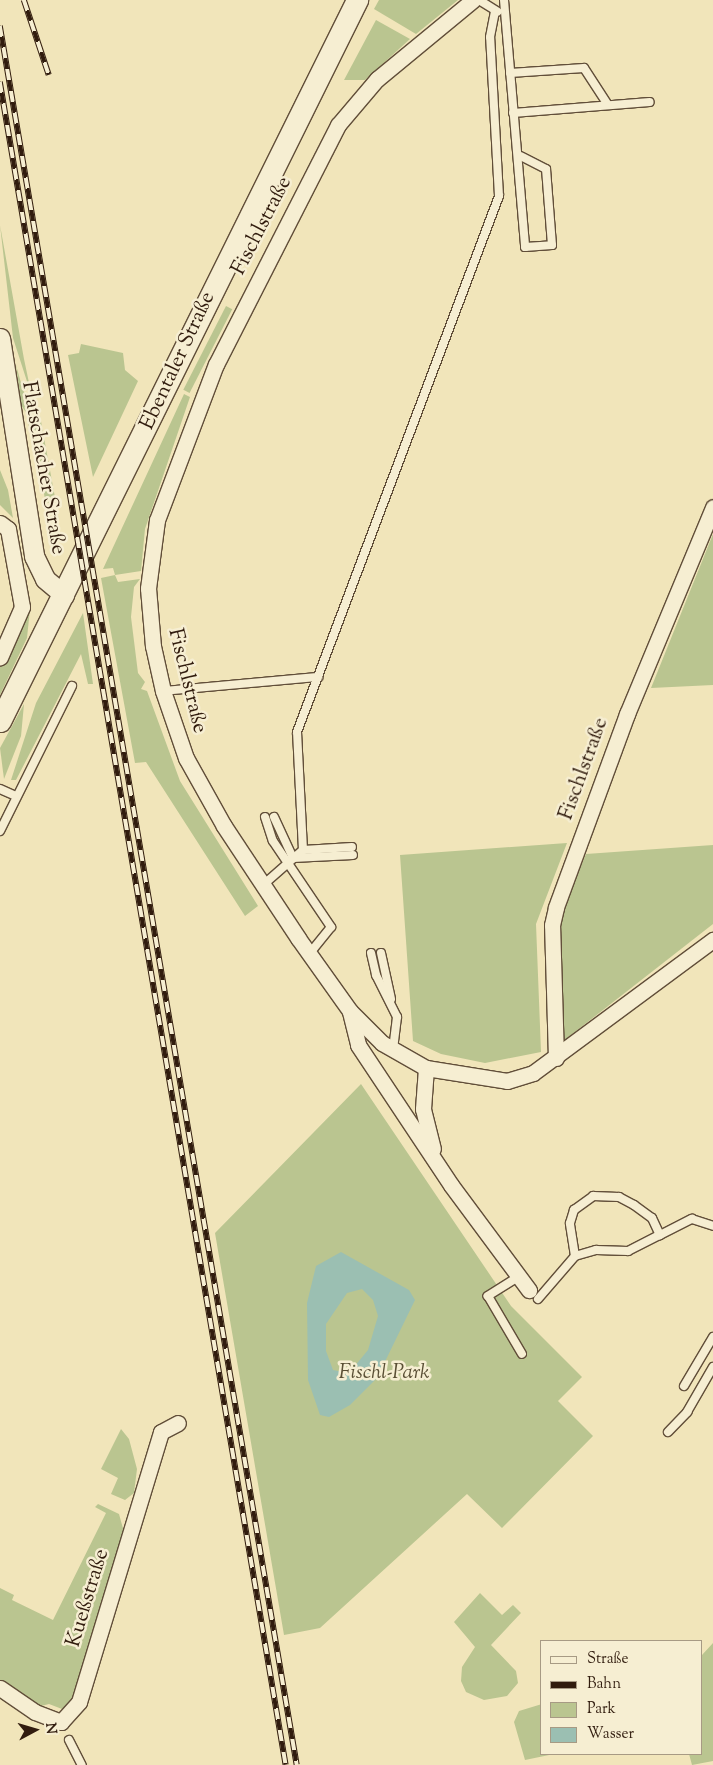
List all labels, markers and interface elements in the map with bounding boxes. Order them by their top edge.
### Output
street label: Fischlstraße [226,173,298,279]
street label: Ebentaler Straße [135,288,221,434]
street label: Flatschacher Straße [15,380,71,556]
street label: Fischlstraße [162,626,212,736]
street label: Fischlstraße [554,714,614,824]
park label: Fischl-Park [339,1360,429,1386]
street label: Kueßstraße [61,1546,115,1650]
legend [540,1640,703,1755]
text: Straße [587,1649,629,1670]
text: Bahn [587,1674,621,1695]
text: Park [587,1699,616,1720]
north arrow [10,1705,60,1755]
text: N [39,1722,60,1735]
text: Wasser [587,1724,634,1745]

